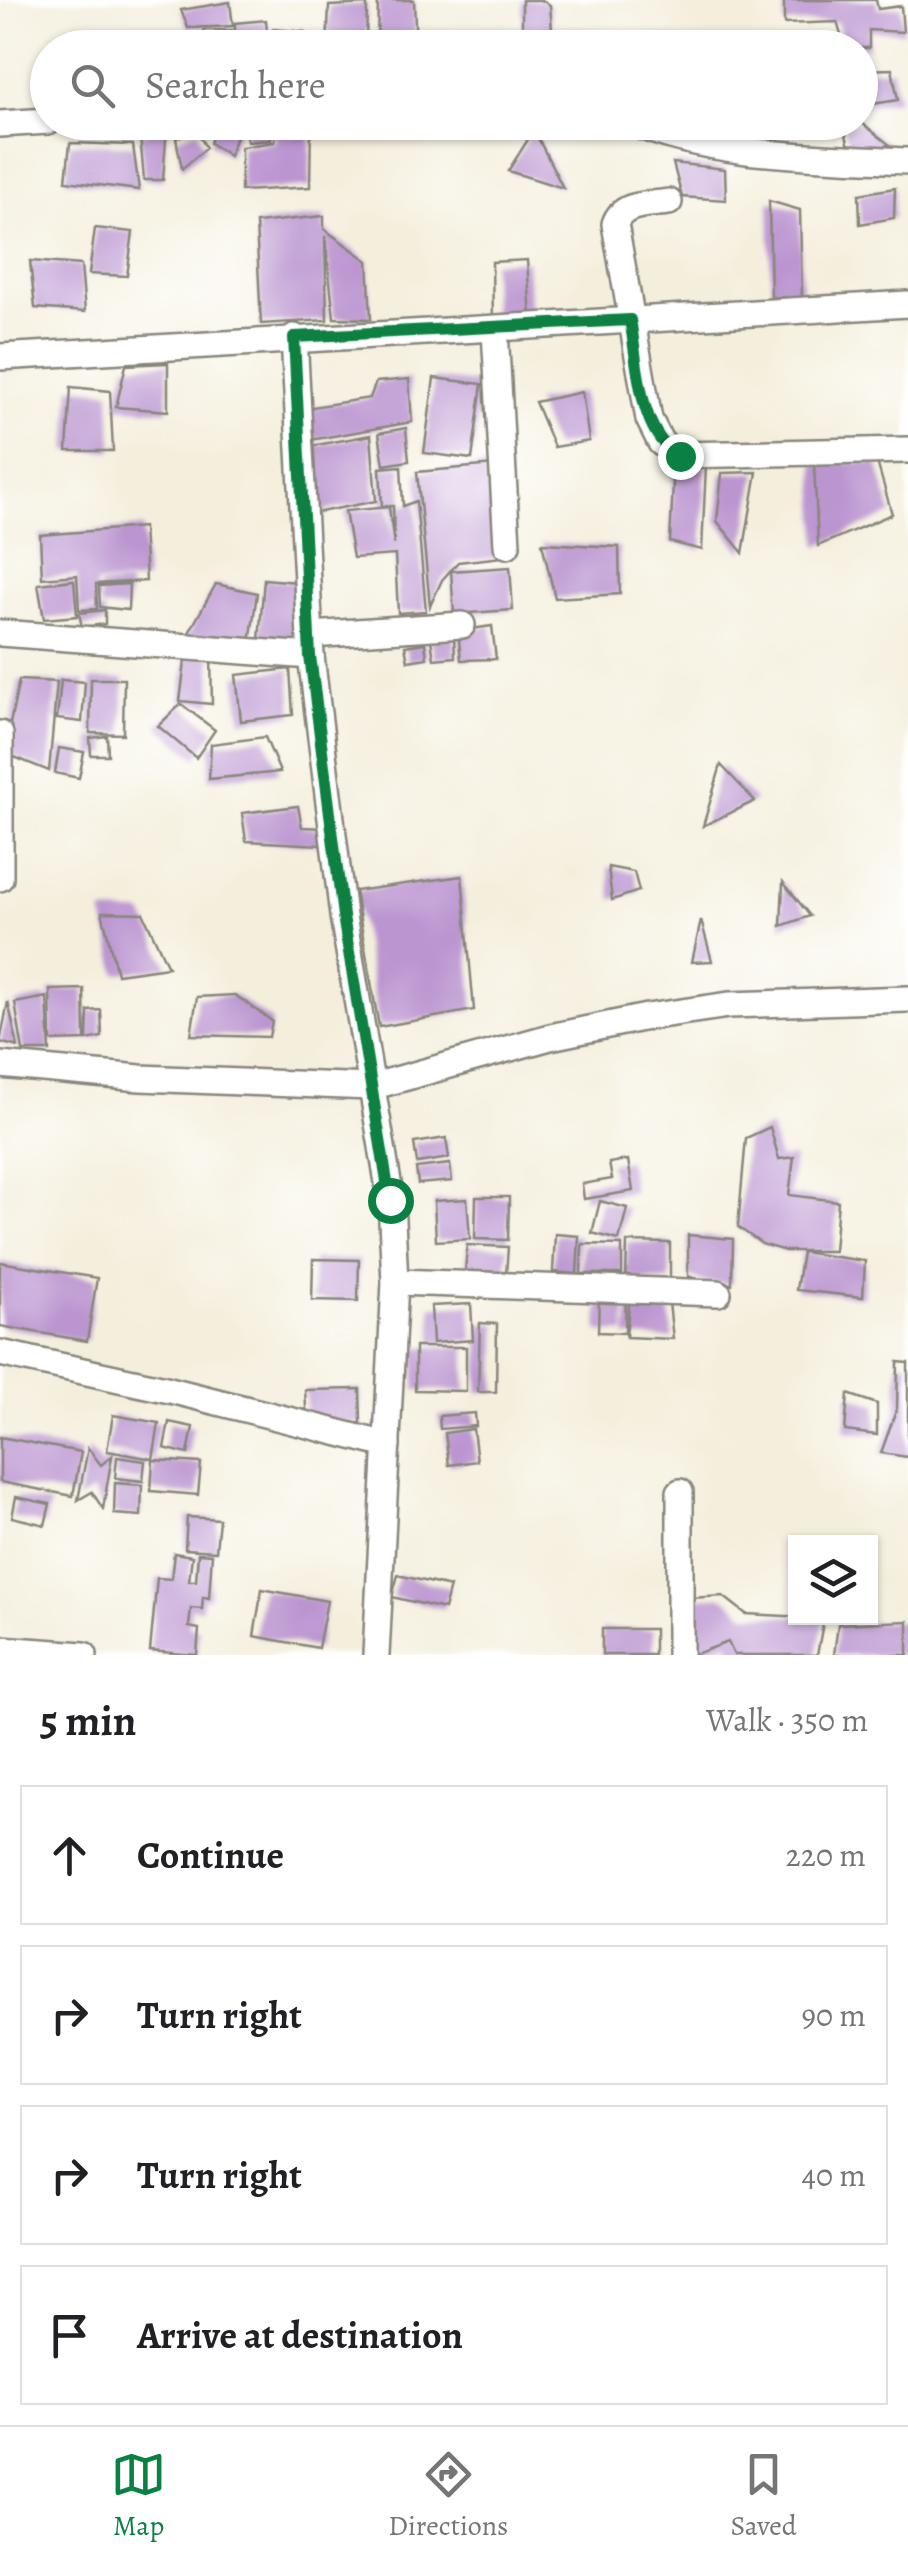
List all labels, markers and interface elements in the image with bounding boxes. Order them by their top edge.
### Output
search box [30,30,878,140]
icon: search [65,58,120,113]
text: Search here [145,59,326,111]
route end [658,434,704,480]
route start [368,1178,414,1224]
map controls [788,1535,878,1625]
button: layers [788,1535,878,1625]
text: 5 min [40,1692,136,1749]
text: Walk · 350 m [706,1698,868,1742]
icon: ahead [42,1828,97,1883]
text: Continue [137,1829,284,1881]
text: 220 m [786,1833,866,1877]
icon: right [42,1988,97,2043]
text: Turn right [137,1989,302,2041]
text: 90 m [801,1993,866,2037]
icon: right [42,2148,97,2203]
text: Turn right [137,2149,302,2201]
text: 40 m [801,2153,866,2197]
icon: arrive [42,2308,97,2363]
text: Arrive at destination [137,2309,463,2361]
tab: Map [111,2447,166,2545]
tab: Directions [388,2447,508,2545]
tab: Saved [731,2447,797,2545]

